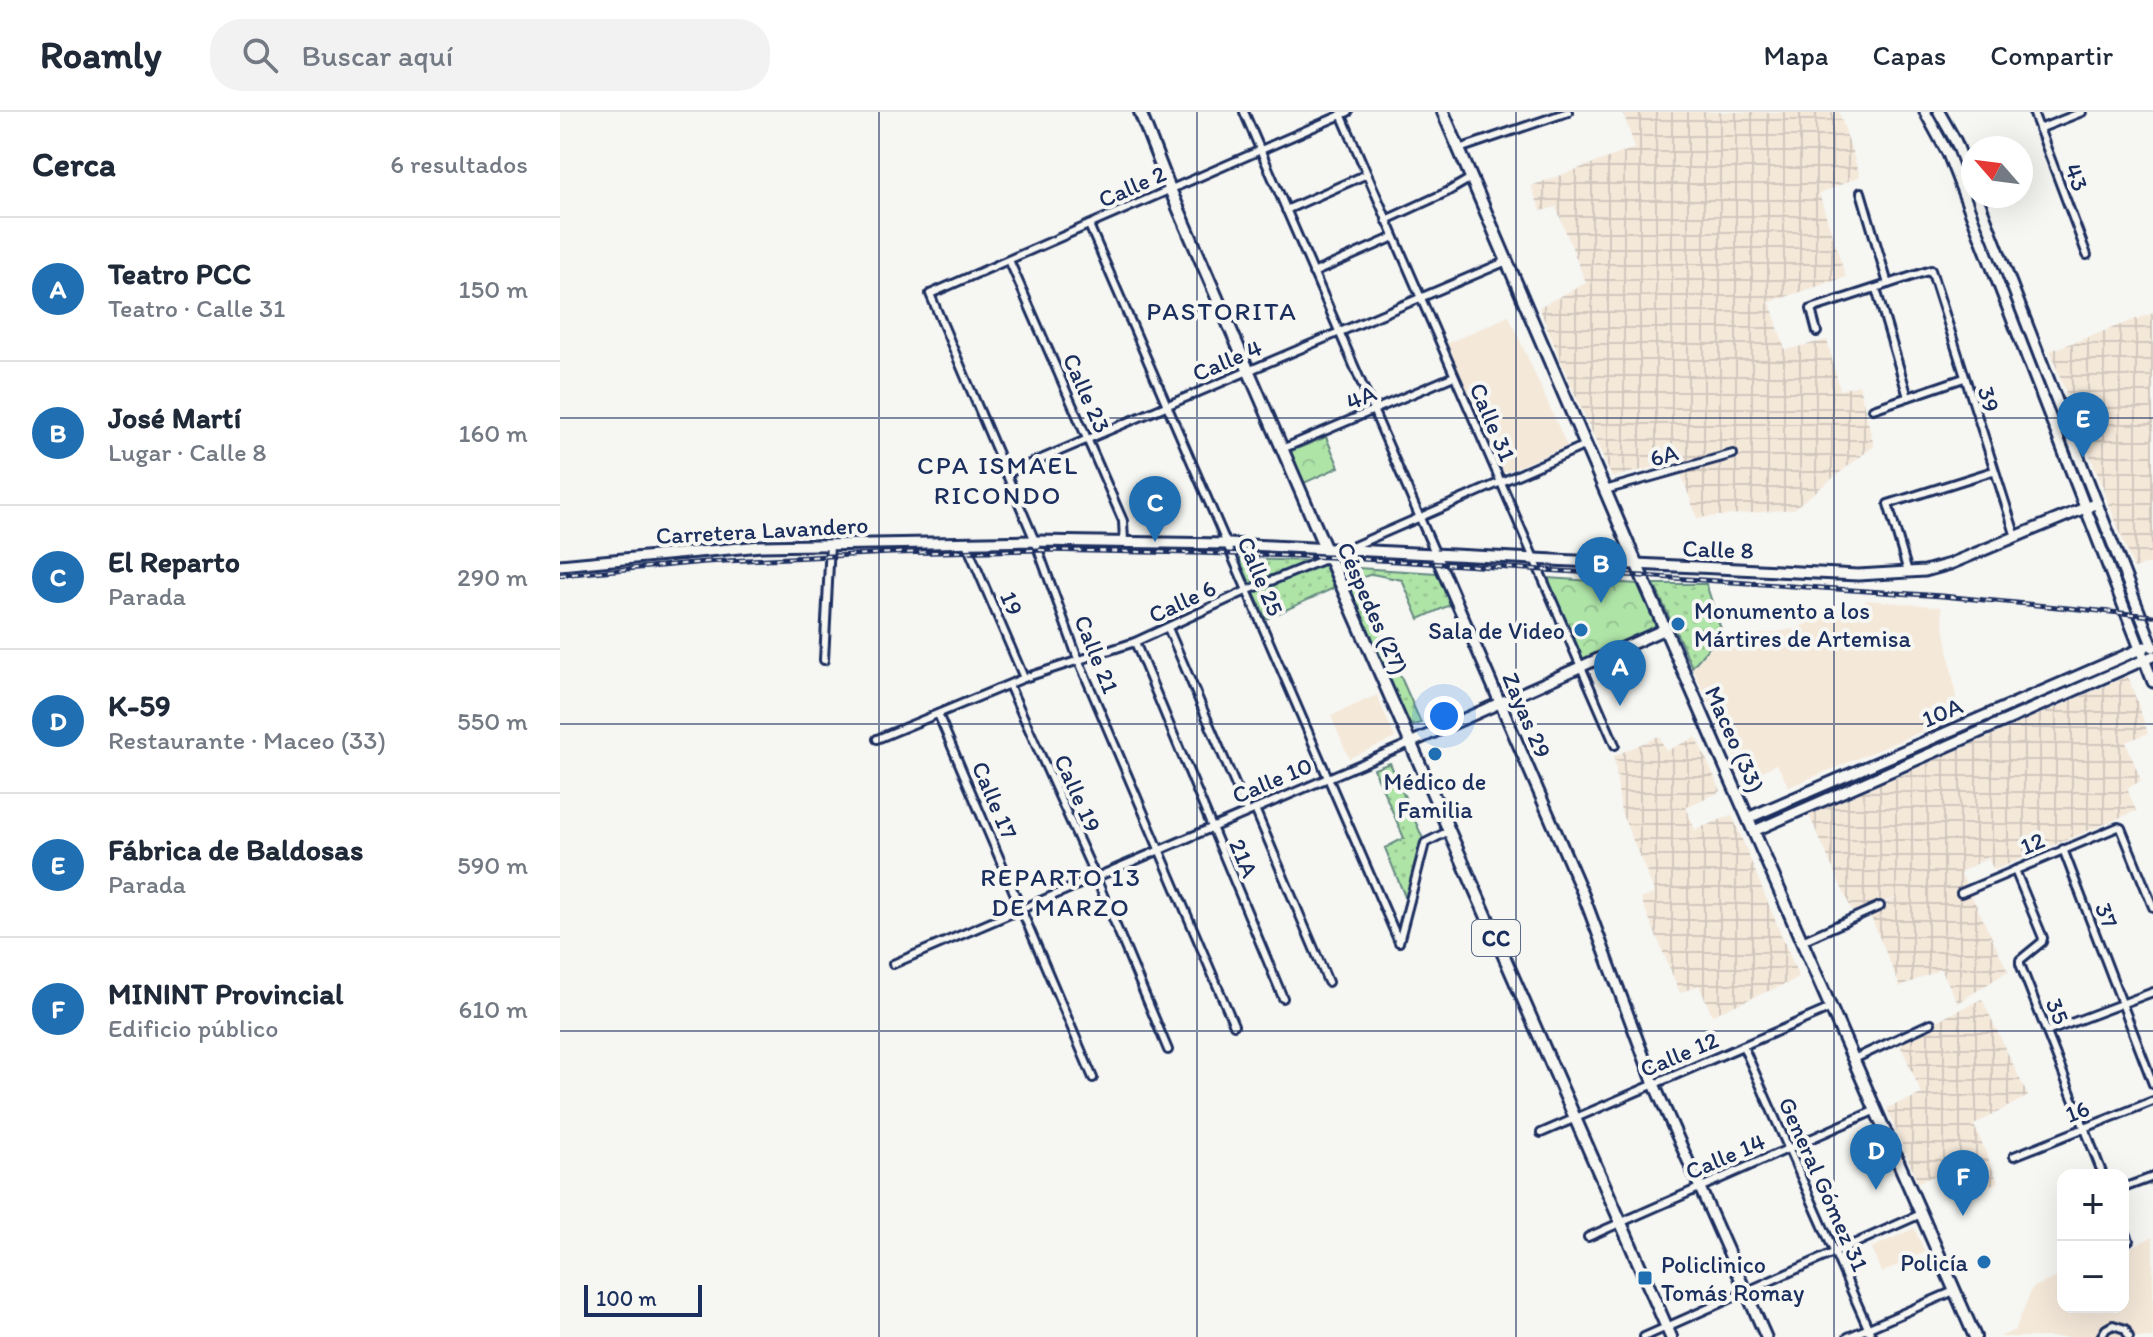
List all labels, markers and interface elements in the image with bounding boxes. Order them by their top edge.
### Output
search box [210,19,770,91]
text: Roamly [40,32,162,78]
icon: search [238,33,282,77]
text: Buscar aquí [302,37,453,74]
text: Mapa [1763,38,1829,72]
text: Capas [1873,38,1946,72]
text: Compartir [1990,38,2113,72]
north arrow [1961,136,2033,208]
text: Cerca [32,144,116,185]
text: 6 resultados [390,148,528,180]
street label: Calle 2 [1094,158,1171,214]
street label: 43 [2059,159,2095,195]
text: Teatro PCC [108,255,251,292]
text: A [50,273,66,305]
text: 150 m [459,273,528,305]
text: Teatro · Calle 31 [108,292,285,324]
district label: PASTORITA [1146,295,1298,327]
street label: Calle 4 [1188,332,1266,388]
street label: Calle 23 [1057,349,1117,437]
street label: 4A [1342,378,1380,416]
street label: Calle 31 [1464,378,1522,466]
street label: 39 [1971,383,2007,415]
pin: E [2057,392,2109,458]
text: José Martí [108,399,241,436]
text: B [50,417,66,449]
text: 160 m [458,417,528,449]
text: Lugar · Calle 8 [108,436,267,468]
street label: 6A [1647,437,1681,473]
district label: CPA ISMAEL RICONDO [917,449,1079,511]
pin: C [1129,476,1181,542]
street label: Carretera Lavandero [655,510,869,550]
street label: Calle 25 [1231,532,1291,620]
street label: Calle 8 [1682,533,1754,565]
street label: Céspedes (27) [1331,537,1415,679]
pin: B [1575,537,1627,603]
text: El Reparto [108,543,240,580]
text: C [50,561,66,593]
text: 290 m [457,561,528,593]
street label: Calle 6 [1144,573,1220,629]
text: Parada [108,580,186,612]
street label: 19 [994,586,1030,620]
place label: Monumento a los Mártires de Artemisa [1694,596,1911,653]
street label: Calle 21 [1068,611,1126,697]
marker: Monumento a los Mártires de Artemisa [1669,615,1687,633]
place label: Sala de Video [1428,616,1565,645]
marker: Sala de Video [1572,621,1590,639]
pin: A [1594,640,1646,706]
street label: Zayas 29 [1496,668,1558,762]
street label: Maceo (33) [1699,681,1771,797]
text: K-59 [108,687,171,724]
street label: 10A [1917,691,1967,733]
your location [1424,696,1464,736]
text: D [49,705,67,737]
text: 550 m [457,705,528,737]
text: Restaurante · Maceo (33) [108,724,386,756]
marker: Médico de Familia [1426,745,1444,763]
street label: Calle 19 [1048,750,1108,836]
street label: Calle 10 [1228,750,1316,810]
street label: Calle 17 [966,757,1024,843]
place label: Médico de Familia [1384,767,1486,824]
street label: 12 [2015,825,2049,861]
text: Fábrica de Baldosas [108,831,363,868]
street label: 21A [1223,834,1265,882]
text: E [51,849,65,881]
text: 590 m [457,849,528,881]
district label: REPARTO 13 DE MARZO [980,861,1142,923]
text: Parada [108,868,186,900]
street label: 37 [2089,898,2125,932]
road number: CC [1472,920,1520,956]
text: MININT Provincial [108,975,343,1012]
text: F [51,993,65,1025]
text: 610 m [458,993,528,1025]
street label: 35 [2040,994,2076,1028]
text: Edificio público [108,1012,278,1044]
street label: Calle 12 [1636,1024,1723,1083]
street label: General Gómez 31 [1773,1092,1875,1276]
street label: 16 [2061,1093,2093,1129]
pin: D [1850,1124,1902,1190]
street label: Calle 14 [1681,1126,1769,1186]
pin: F [1937,1150,1989,1216]
map controls [2057,1169,2129,1313]
button: + [2057,1169,2129,1241]
button: − [2057,1241,2129,1313]
place label: Policía [1900,1248,1969,1277]
place label: Policlinico Tomás Romay [1661,1250,1804,1307]
marker: Policía [1975,1253,1993,1271]
marker: Policlinico Tomás Romay [1636,1269,1654,1287]
scale bar [584,1281,702,1317]
text: 100 m [596,1285,657,1312]

